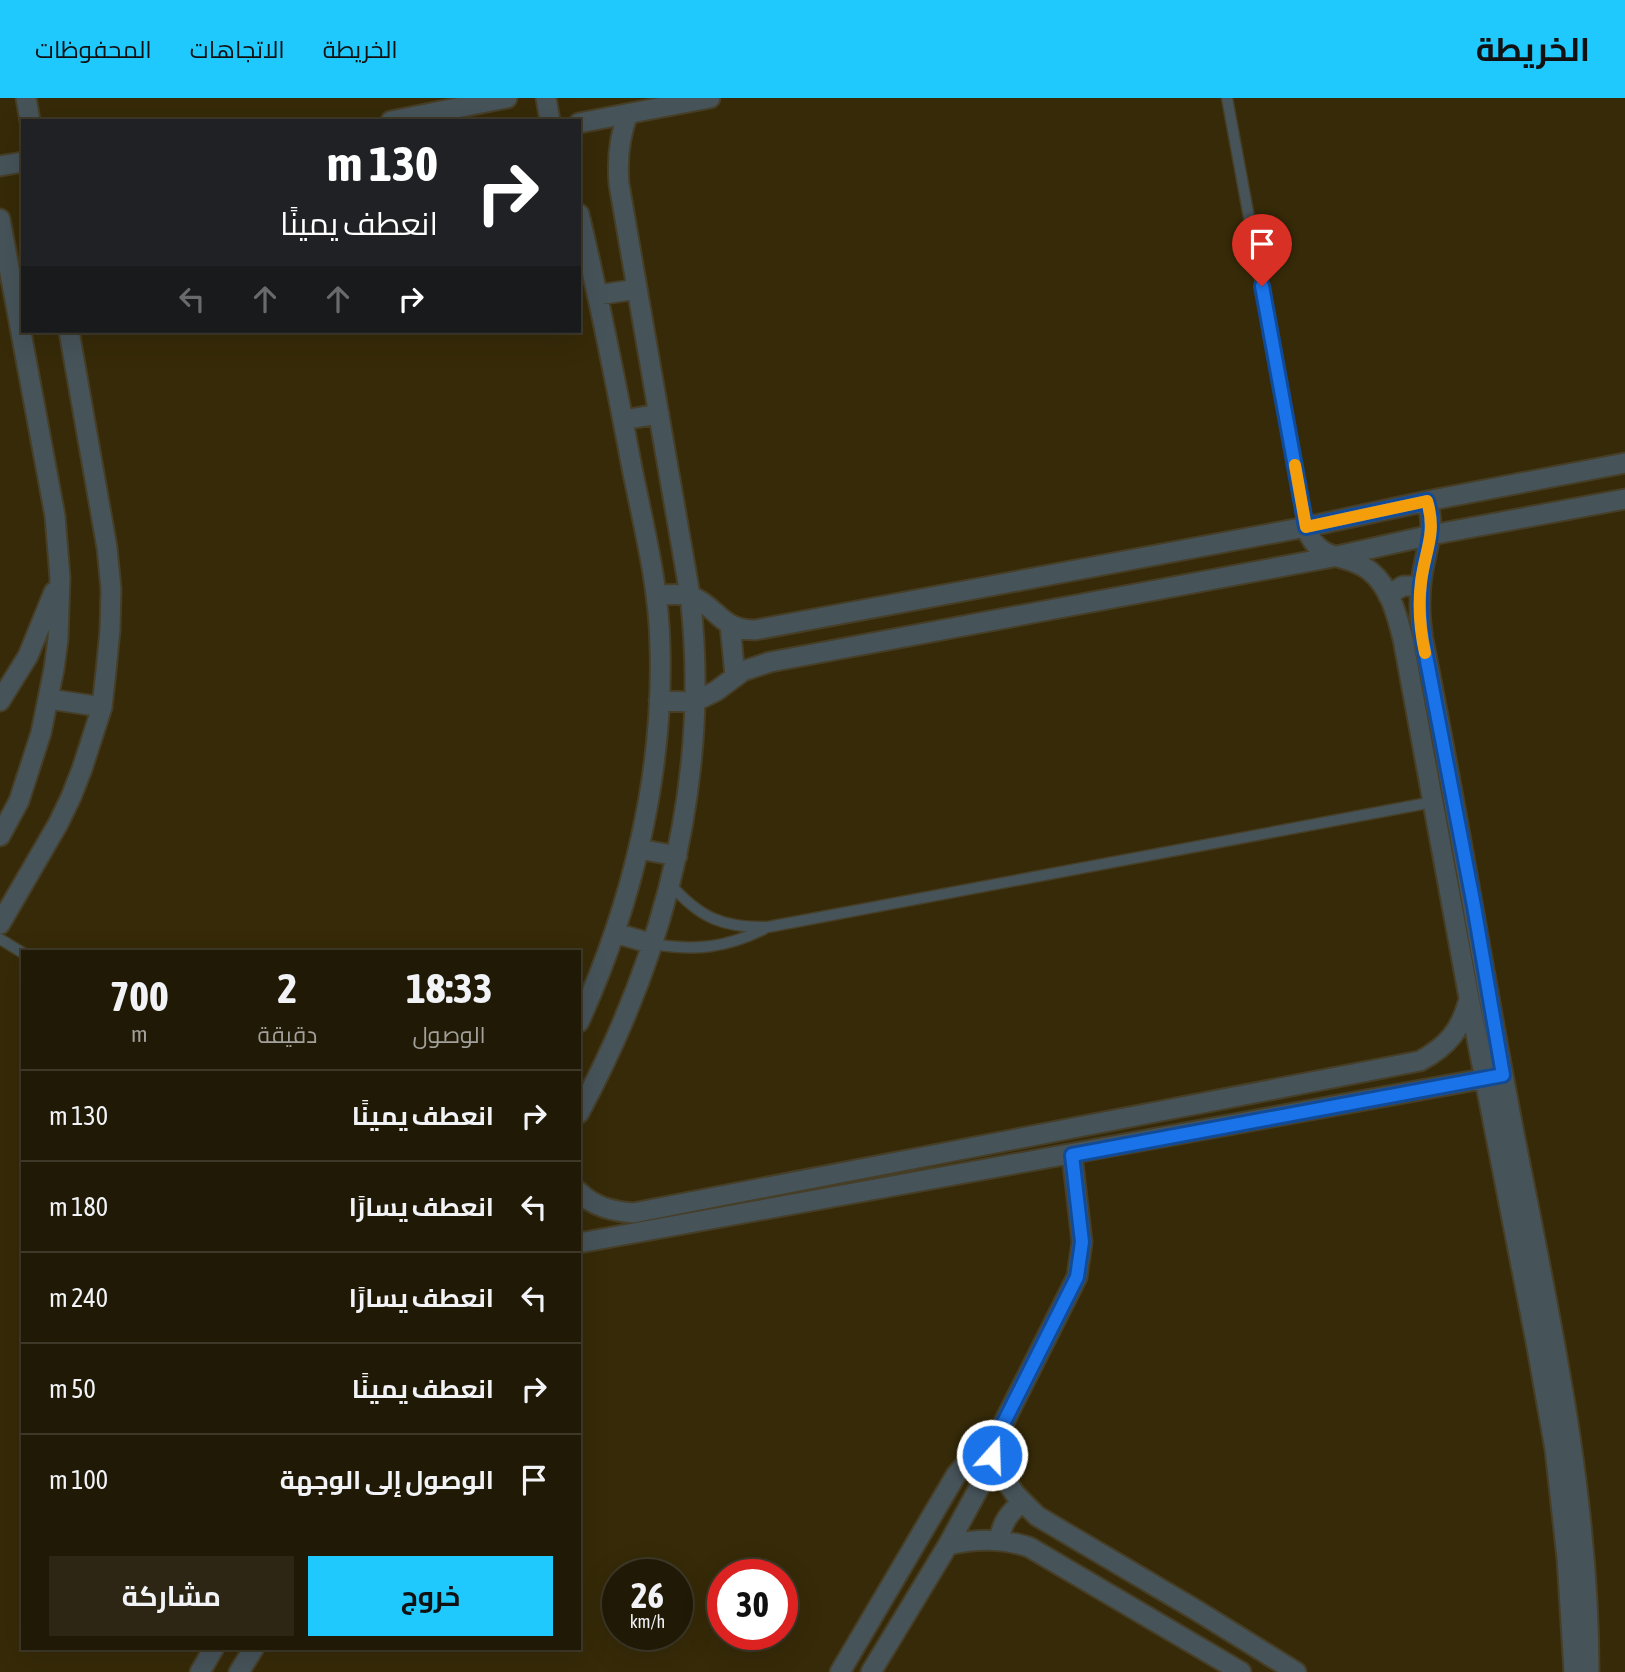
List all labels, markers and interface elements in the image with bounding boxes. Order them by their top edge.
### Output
text: الخريطة [1476,30,1590,68]
text: المحفوظات [35,36,152,63]
text: الاتجاهات [190,36,285,63]
text: الخريطة [323,36,398,63]
text: 130 m [327,135,438,191]
icon: right [462,147,553,238]
text: انعطف يمينًا [280,205,438,242]
pin [1232,214,1292,286]
icon: arrive [1243,225,1281,263]
icon: left [173,280,211,318]
icon: ahead [246,280,284,318]
icon: ahead [319,280,357,318]
icon: right [392,280,430,318]
text: 2 [278,964,297,1012]
text: 18:33 [406,964,492,1012]
text: 700 [110,972,169,1020]
text: m [131,1021,148,1047]
text: دقيقة [257,1022,317,1048]
text: الوصول [413,1022,486,1048]
icon: right [515,1097,553,1135]
text: 130 m [49,1101,108,1131]
text: انعطف يمينًا [352,1101,494,1131]
icon: left [515,1188,553,1226]
text: 180 m [49,1192,108,1222]
text: انعطف يسارًا [349,1192,494,1222]
icon: left [515,1279,553,1317]
text: 240 m [49,1283,108,1313]
text: انعطف يسارًا [349,1283,494,1313]
icon: right [515,1370,553,1408]
text: 50 m [49,1374,96,1404]
text: انعطف يمينًا [352,1374,494,1404]
position arrow [955,1418,1029,1492]
icon: arrive [515,1461,553,1499]
text: 100 m [49,1465,108,1495]
text: الوصول إلى الوجهة [280,1465,494,1495]
button: مشاركة [49,1556,294,1636]
button: خروج [308,1556,553,1636]
speed limit sign: 30 [707,1559,798,1650]
text: 26 [631,1575,664,1615]
text: km/h [630,1611,665,1632]

